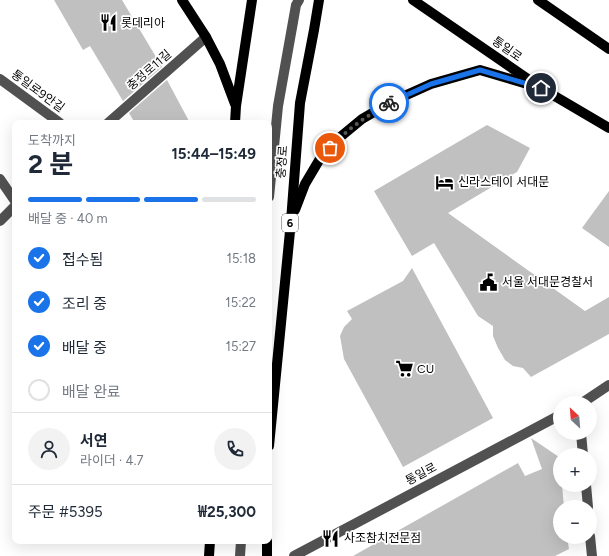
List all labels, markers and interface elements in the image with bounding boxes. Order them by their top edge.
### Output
restaurant icon: 롯데리아 [98,13,118,33]
place label: 롯데리아 [121,16,165,30]
street label: 통일로 [489,34,525,64]
street label: 충정로11길 [124,47,174,93]
street label: 통일로9안길 [9,67,67,115]
pin [524,71,558,105]
icon: home [530,77,552,99]
courier [369,83,409,123]
icon: bike [378,92,400,114]
pin [313,131,347,165]
text: 도착까지 [28,133,76,148]
icon: bag [319,137,341,159]
text: 15:44–15:49 [171,145,256,163]
street label: 충정로 [274,145,290,179]
text: 2 분 [28,148,73,180]
hotel icon: 신라스테이 서대문 [435,172,455,192]
place label: 신라스테이 서대문 [458,175,549,189]
text: 배달 중 · 40 m [28,211,108,226]
road number: 6 [282,214,298,232]
icon: check [28,247,50,269]
text: 접수됨 [62,251,103,269]
text: 15:18 [227,251,256,266]
public building icon: 서울 서대문경찰서 [479,272,499,292]
place label: 서울 서대문경찰서 [502,275,593,289]
icon: check [28,291,50,313]
text: 조리 중 [62,295,107,313]
text: 15:22 [225,295,256,310]
icon: check [28,335,50,357]
text: 배달 중 [62,339,107,357]
text: 15:27 [226,339,256,354]
supermarket icon: CU [394,359,414,379]
place label: CU [417,362,434,376]
text: 배달 완료 [62,383,121,401]
north arrow [553,396,597,440]
map controls [553,396,597,544]
button: person [28,428,70,470]
button: phone [214,428,256,470]
text: 서연 [80,432,108,450]
button: + [553,448,597,492]
text: 라이더 · 4.7 [80,453,143,468]
street label: 통일로 [403,460,439,488]
button: − [553,500,597,544]
text: 주문 #5395 [28,503,103,521]
text: ₩25,300 [198,503,256,521]
restaurant icon: 사조참치전문점 [321,528,341,548]
place label: 사조참치전문점 [344,531,421,545]

